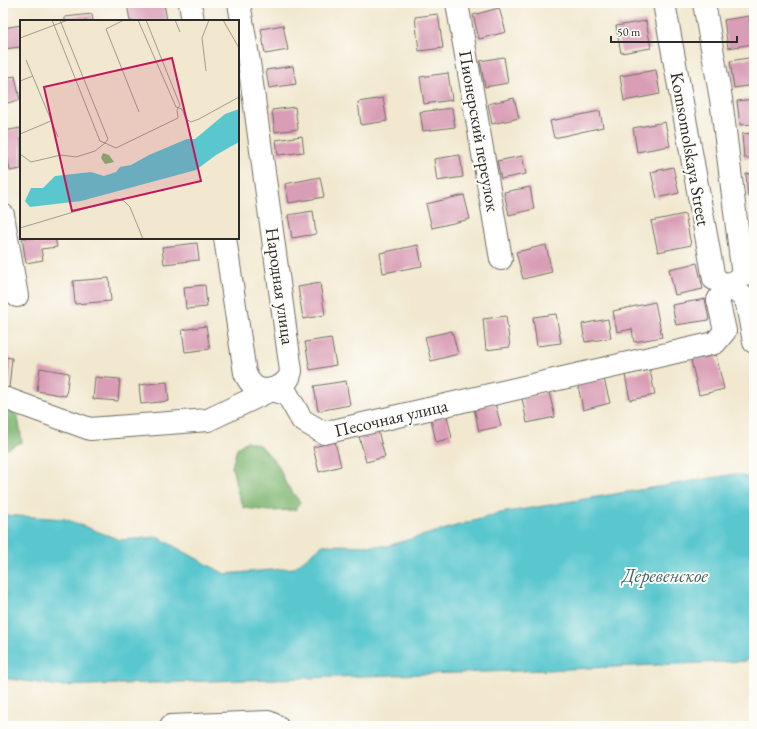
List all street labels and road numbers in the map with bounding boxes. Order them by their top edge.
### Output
street label: Пионерский переулок [454,48,505,214]
street label: Komsomolskaya Street [666,70,715,228]
street label: Народная улица [261,226,300,347]
street label: Песочная улица [332,393,451,442]

